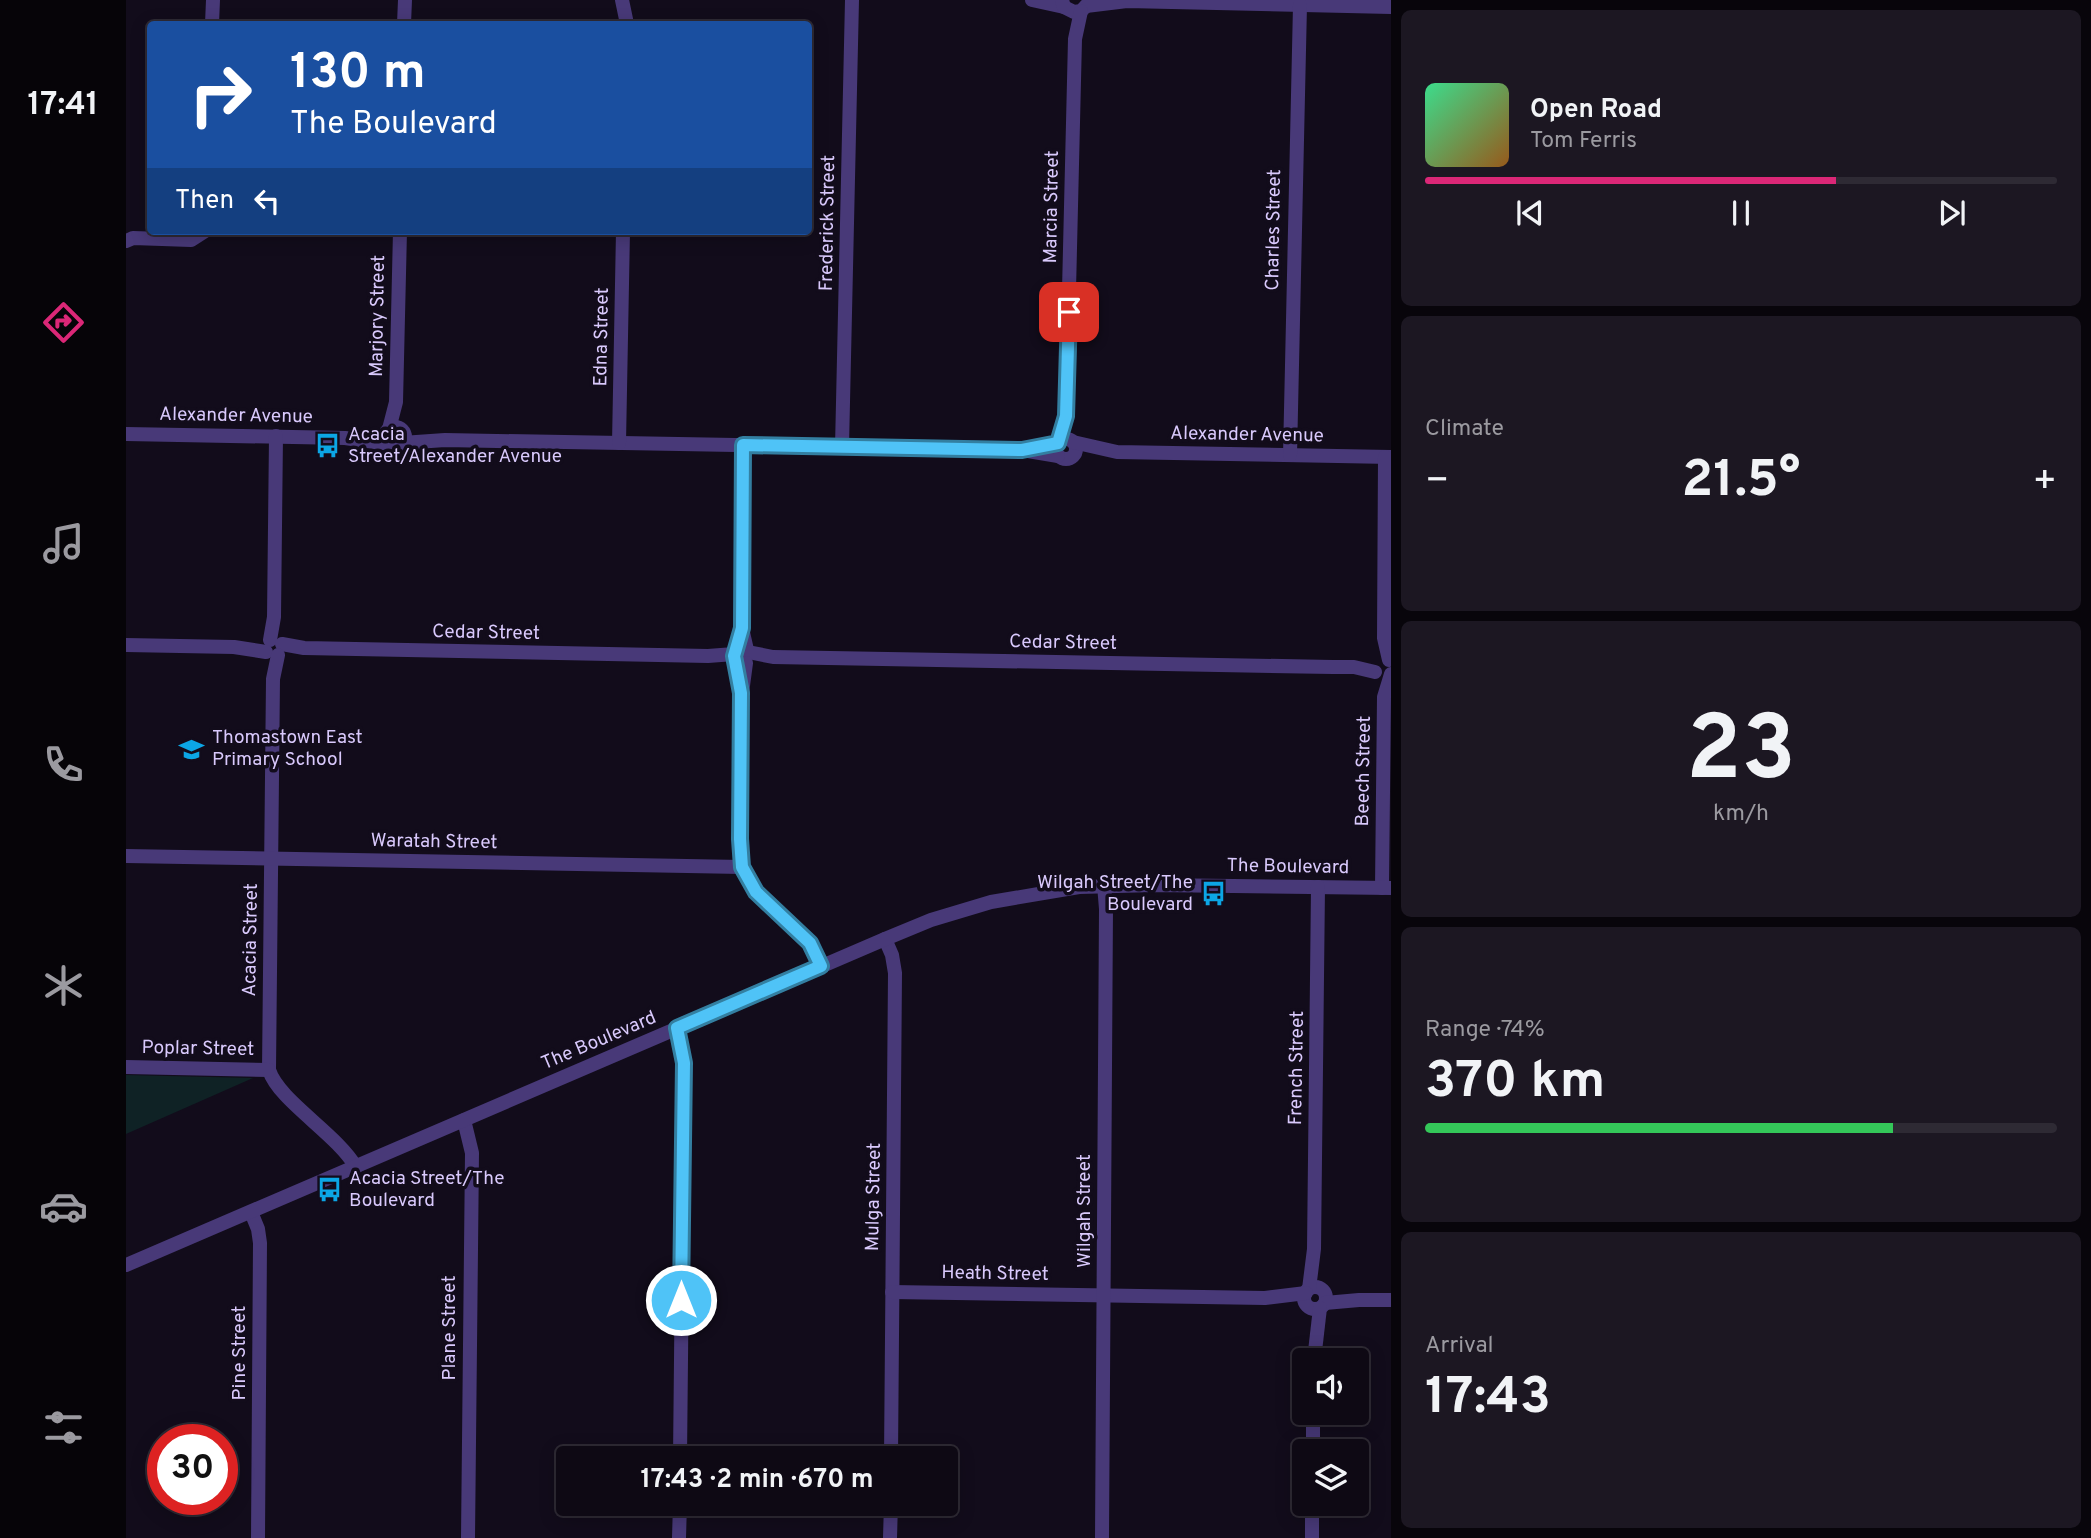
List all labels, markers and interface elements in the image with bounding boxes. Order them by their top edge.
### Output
text: 130 m [290,44,426,106]
icon: right [175,49,266,140]
text: 17:41 [27,86,99,126]
text: Open Road [1530,94,1662,127]
text: The Boulevard [290,105,497,145]
text: Tom Ferris [1530,127,1637,156]
street label: Marcia Street [1039,150,1065,264]
street label: Frederick Street [815,155,841,291]
street label: Charles Street [1261,169,1287,291]
icon: left [248,182,286,220]
text: Then [175,185,234,218]
icon: previous [1511,194,1549,232]
icon: pause [1722,194,1760,232]
icon: next [1933,194,1971,232]
street label: Marjory Street [365,255,391,377]
pin [1039,282,1099,342]
street label: Edna Street [589,287,615,387]
icon: arrive [1050,293,1088,331]
icon: directions [39,298,88,347]
street label: Alexander Avenue [159,403,313,429]
text: Climate [1425,415,1504,444]
street label: Alexander Avenue [1170,422,1324,448]
place label: Acacia Street/Alexander Avenue [348,423,562,469]
bus stop icon: Acacia Street/Alexander Avenue [314,432,342,460]
text: 21.5° [1682,449,1800,515]
text: − [1425,458,1450,507]
text: + [2032,458,2057,507]
icon: music [39,519,88,568]
street label: Cedar Street [432,620,540,646]
street label: Cedar Street [1009,630,1117,656]
text: 23 [1686,697,1796,812]
street label: Beech Street [1351,715,1377,827]
place label: Thomastown East Primary School [212,726,363,772]
school or university icon: Thomastown East Primary School [178,735,206,763]
icon: phone [39,740,88,789]
text: km/h [1713,800,1769,829]
street label: Waratah Street [370,829,498,855]
street label: The Boulevard [1226,854,1350,880]
place label: Wilgah Street/The Boulevard [1037,871,1193,917]
bus stop icon: Wilgah Street/The Boulevard [1199,880,1227,908]
street label: Acacia Street [238,883,264,997]
icon: climate [39,961,88,1010]
street label: The Boulevard [538,1006,660,1076]
street label: French Street [1284,1011,1310,1125]
text: Range · 74% [1425,1016,1545,1045]
street label: Poplar Street [141,1036,255,1062]
text: 370 km [1425,1050,1605,1116]
street label: Mulga Street [861,1143,887,1251]
street label: Wilgah Street [1073,1154,1097,1268]
place label: Acacia Street/The Boulevard [349,1167,504,1213]
bus stop icon: Acacia Street/The Boulevard [315,1176,343,1204]
icon: car [39,1182,88,1231]
street label: Heath Street [941,1261,1049,1287]
position arrow [644,1263,718,1337]
street label: Plane Street [438,1275,462,1381]
street label: Pine Street [228,1306,252,1400]
text: Arrival [1425,1332,1494,1361]
map controls [1292,1348,1369,1516]
button: sound [1292,1348,1369,1425]
text: 17:43 [1425,1366,1551,1432]
icon: filters [39,1403,88,1452]
speed limit sign: 30 [147,1424,238,1515]
button: layers [1292,1439,1369,1516]
text: 17:43 · 2 min · 670 m [640,1464,874,1497]

